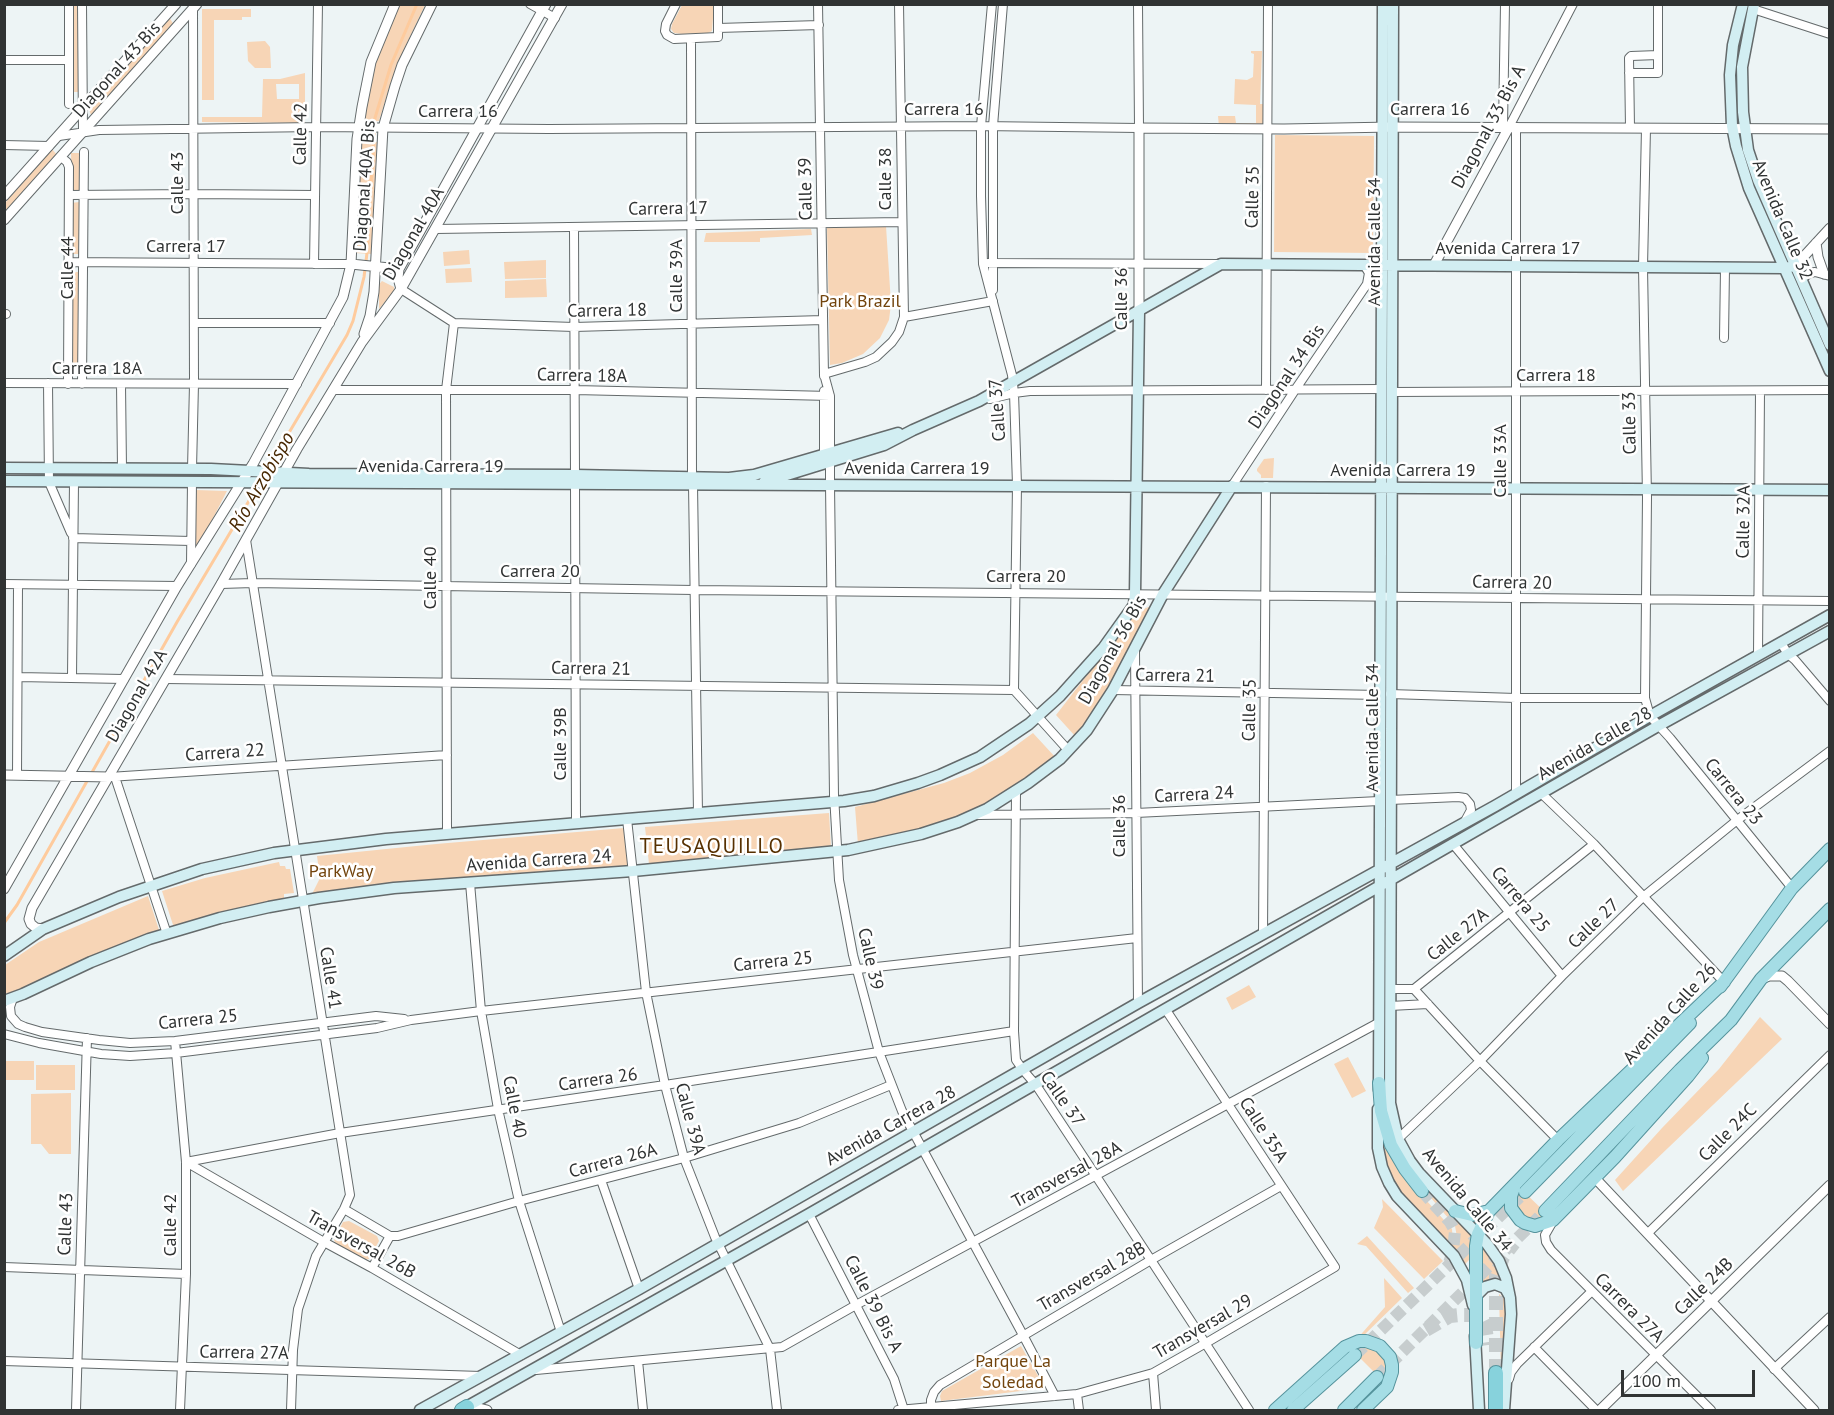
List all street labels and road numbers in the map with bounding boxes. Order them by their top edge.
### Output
street label: Diagonal 43 Bis [68,18,166,122]
street label: Diagonal 33 Bis A [1447,62,1531,192]
street label: Carrera 16 [904,99,984,121]
street label: Carrera 16 [1390,99,1470,121]
street label: Carrera 16 [418,101,498,123]
street label: Calle 42 [290,102,312,166]
street label: Diagonal 40A Bis [350,120,380,252]
street label: Calle 38 [875,148,897,210]
street label: Calle 43 [167,152,189,214]
street label: Calle 39 [795,157,817,221]
street label: Avenida Calle 32 [1747,157,1817,283]
street label: Calle 35 [1242,165,1264,229]
street label: Avenida Calle 34 [1364,178,1386,306]
street label: Diagonal 40A [379,184,449,284]
street label: Carrera 17 [628,198,708,220]
street label: Carrera 17 [146,236,226,258]
street label: Calle 44 [57,237,79,299]
street label: Avenida Carrera 17 [1435,238,1581,260]
street label: Calle 39A [666,239,688,313]
street label: Calle 36 [1111,268,1133,330]
street label: Carrera 18 [567,300,647,322]
street label: Diagonal 34 Bis [1244,321,1330,433]
street label: Carrera 18A [52,358,142,380]
street label: Carrera 18A [537,364,627,388]
street label: Carrera 18 [1516,365,1596,387]
street label: Calle 37 [985,378,1011,442]
street label: Calle 33 [1619,391,1641,455]
street label: Calle 33A [1490,424,1512,498]
street label: Avenida Carrera 19 [358,456,504,478]
street label: Avenida Carrera 19 [844,458,990,480]
street label: Avenida Carrera 19 [1330,460,1476,482]
street label: Calle 32A [1733,485,1755,559]
street label: Calle 40 [420,547,442,609]
street label: Carrera 20 [500,561,580,583]
street label: Carrera 20 [986,566,1066,588]
street label: Carrera 20 [1472,572,1552,594]
street label: Diagonal 36 Bis [1074,592,1152,708]
street label: Diagonal 42A [102,646,172,746]
street label: Carrera 21 [551,658,631,680]
street label: Avenida Calle 34 [1362,664,1384,792]
street label: Carrera 21 [1135,665,1215,687]
street label: Calle 35 [1239,678,1261,742]
street label: Avenida Calle 28 [1534,702,1656,786]
street label: Calle 39B [550,707,572,781]
street label: Carrera 22 [184,739,266,767]
street label: Carrera 23 [1700,754,1766,830]
street label: Carrera 24 [1154,782,1234,808]
street label: Calle 36 [1109,795,1131,857]
street label: Avenida Carrera 24 [466,845,612,877]
street label: Carrera 25 [1486,863,1554,937]
street label: Calle 27 [1564,894,1624,954]
street label: Calle 27A [1423,904,1493,966]
street label: Calle 39 [852,926,888,992]
street label: Calle 41 [314,945,346,1011]
street label: Carrera 25 [732,947,814,977]
street label: Avenida Calle 26 [1619,959,1721,1069]
street label: Carrera 25 [157,1005,239,1035]
street label: Carrera 26 [557,1064,639,1096]
street label: Calle 37 [1035,1067,1089,1131]
street label: Calle 40 [497,1074,531,1140]
street label: Calle 39A [670,1081,710,1157]
street label: Avenida Carrera 28 [822,1081,960,1171]
street label: Calle 35A [1234,1093,1292,1167]
street label: Calle 24C [1694,1099,1762,1167]
street label: Transversal 28A [1008,1137,1126,1213]
street label: Carrera 26A [567,1139,659,1183]
street label: Avenida Calle 34 [1417,1144,1517,1256]
street label: Calle 43 [54,1192,78,1256]
street label: Calle 42 [160,1194,182,1256]
street label: Transversal 26B [303,1206,419,1284]
street label: Transversal 28B [1034,1237,1150,1317]
street label: Calle 39 Bis A [839,1252,907,1356]
street label: Calle 24B [1670,1254,1738,1320]
street label: Carrera 27A [1590,1269,1668,1347]
street label: Transversal 29 [1150,1290,1256,1364]
street label: Carrera 27A [199,1341,289,1365]

